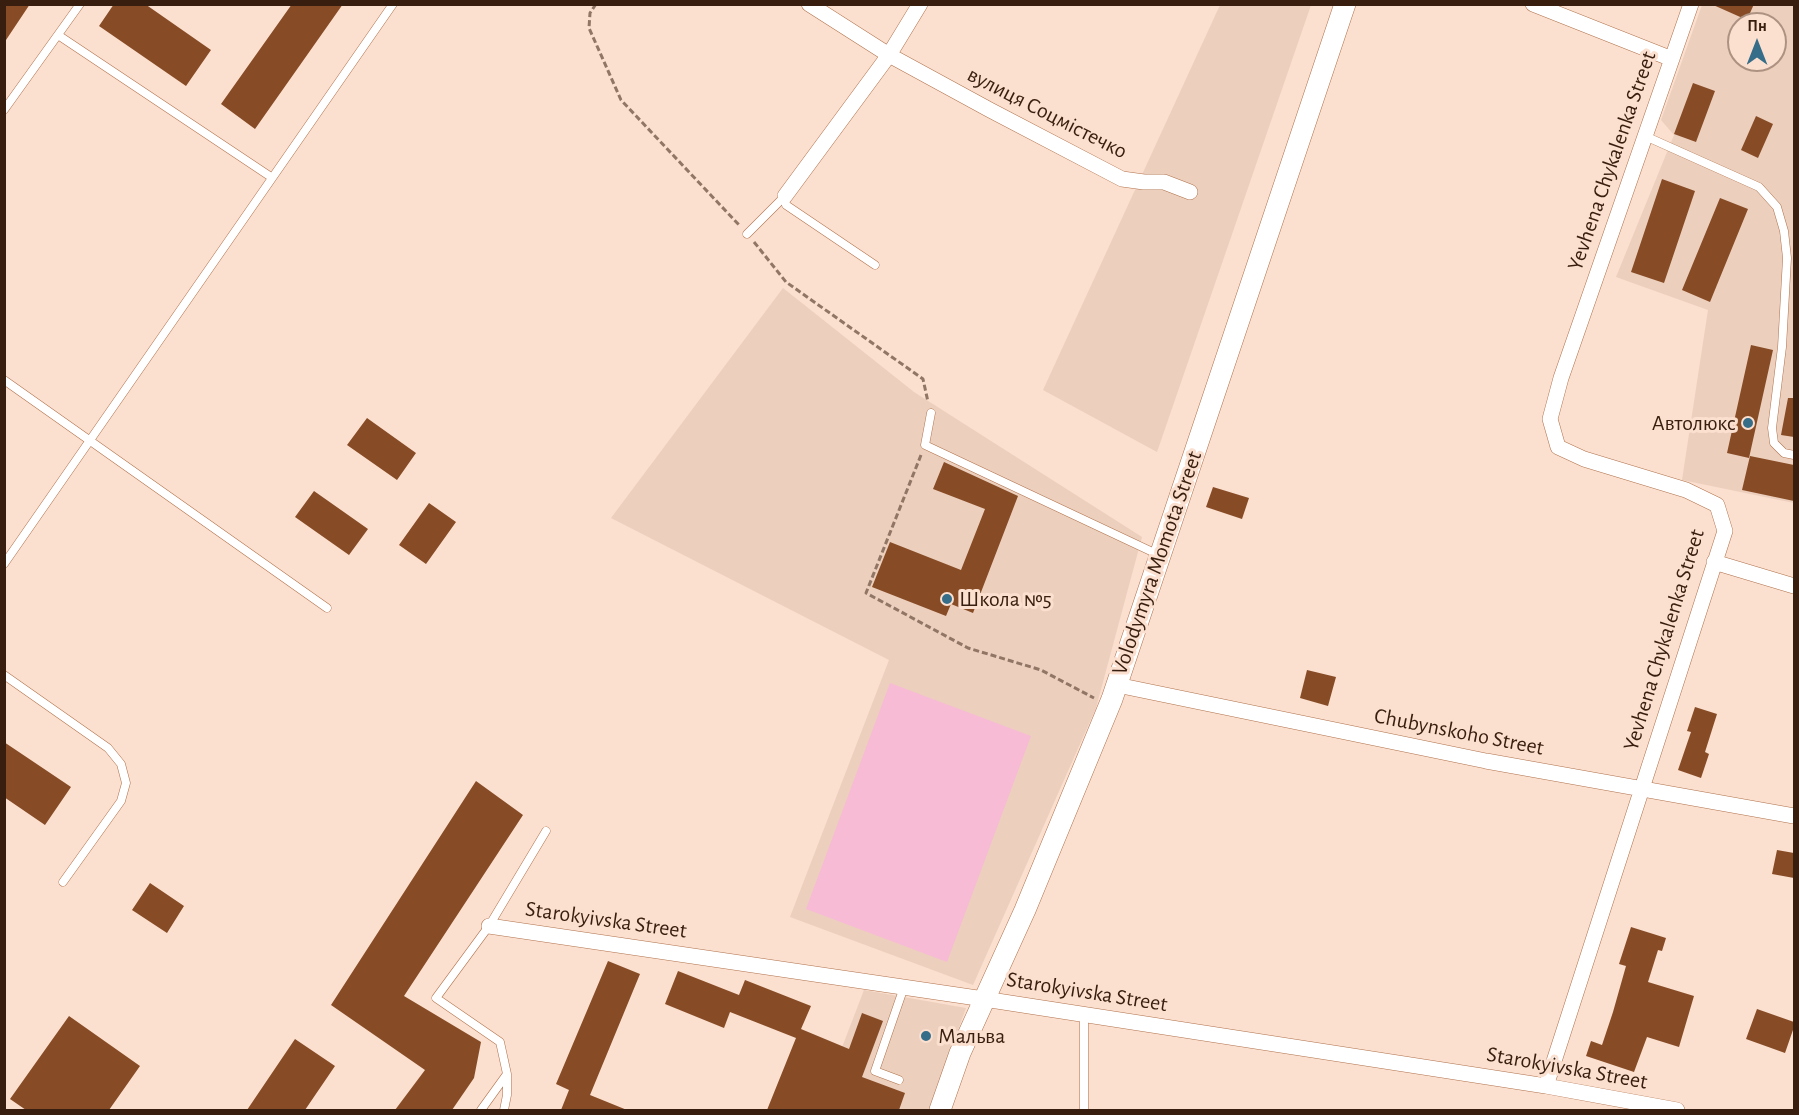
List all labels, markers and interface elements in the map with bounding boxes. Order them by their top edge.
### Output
north arrow [1727,12,1787,72]
text: Пн [1747,18,1767,34]
street label: Yevhena Chykalenka Street [1562,48,1662,274]
street label: вулиця Соцмістечко [963,61,1131,165]
place label: Автолюкс [1652,410,1736,436]
marker: Автолюкс [1741,416,1755,430]
street label: Volodymyra Momota Street [1106,448,1208,678]
street label: Yevhena Chykalenka Street [1618,526,1710,754]
place label: Школа №5 [959,586,1052,612]
marker: Школа №5 [940,592,954,606]
street label: Chubynskoho Street [1372,703,1546,761]
street label: Starokyivska Street [524,896,688,944]
street label: Starokyivska Street [1005,966,1169,1018]
place label: Мальва [938,1023,1005,1049]
marker: Мальва [919,1029,933,1043]
street label: Starokyivska Street [1485,1041,1649,1095]

